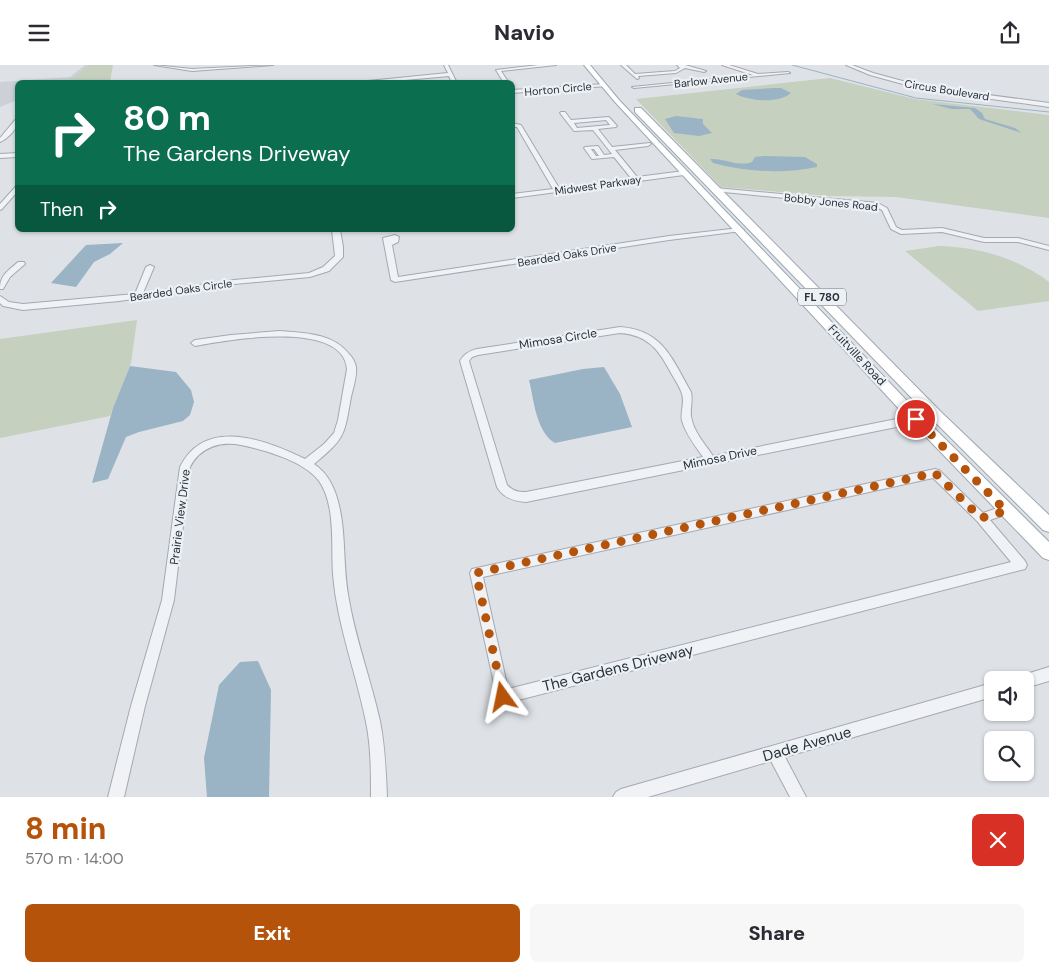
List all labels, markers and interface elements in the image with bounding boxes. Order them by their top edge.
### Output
text: Navio [494,18,555,47]
icon: menu [25,19,53,47]
icon: share [996,19,1024,47]
street label: Barlow Avenue [673,69,749,91]
street label: Circus Boulevard [904,76,990,104]
street label: Horton Circle [524,79,592,99]
text: 80 m [123,95,211,141]
icon: right [40,100,105,165]
text: The Gardens Driveway [123,139,350,168]
street label: Midwest Parkway [554,172,642,198]
street label: Bobby Jones Road [783,190,879,214]
icon: right [93,195,121,223]
text: Then [40,197,83,222]
street label: Bearded Oaks Drive [517,240,617,270]
street label: Bearded Oaks Circle [129,276,233,304]
road number: FL 780 [798,288,846,305]
street label: Fruitville Road [825,321,889,389]
street label: Mimosa Circle [518,325,598,353]
pin [895,398,937,440]
icon: arrive [902,405,930,433]
street label: Mimosa Drive [682,442,758,474]
street label: Prairie View Drive [166,468,194,566]
street label: The Gardens Driveway [540,639,696,696]
position arrow [476,670,528,722]
map controls [984,671,1034,781]
button: sound [984,671,1034,721]
street label: Dade Avenue [760,722,854,766]
button: search [984,731,1034,781]
text: 8 min [25,809,106,848]
button: close [972,814,1024,866]
text: 570 m · 14:00 [25,848,124,869]
button: Exit [25,904,520,962]
button: Share [530,904,1024,962]

